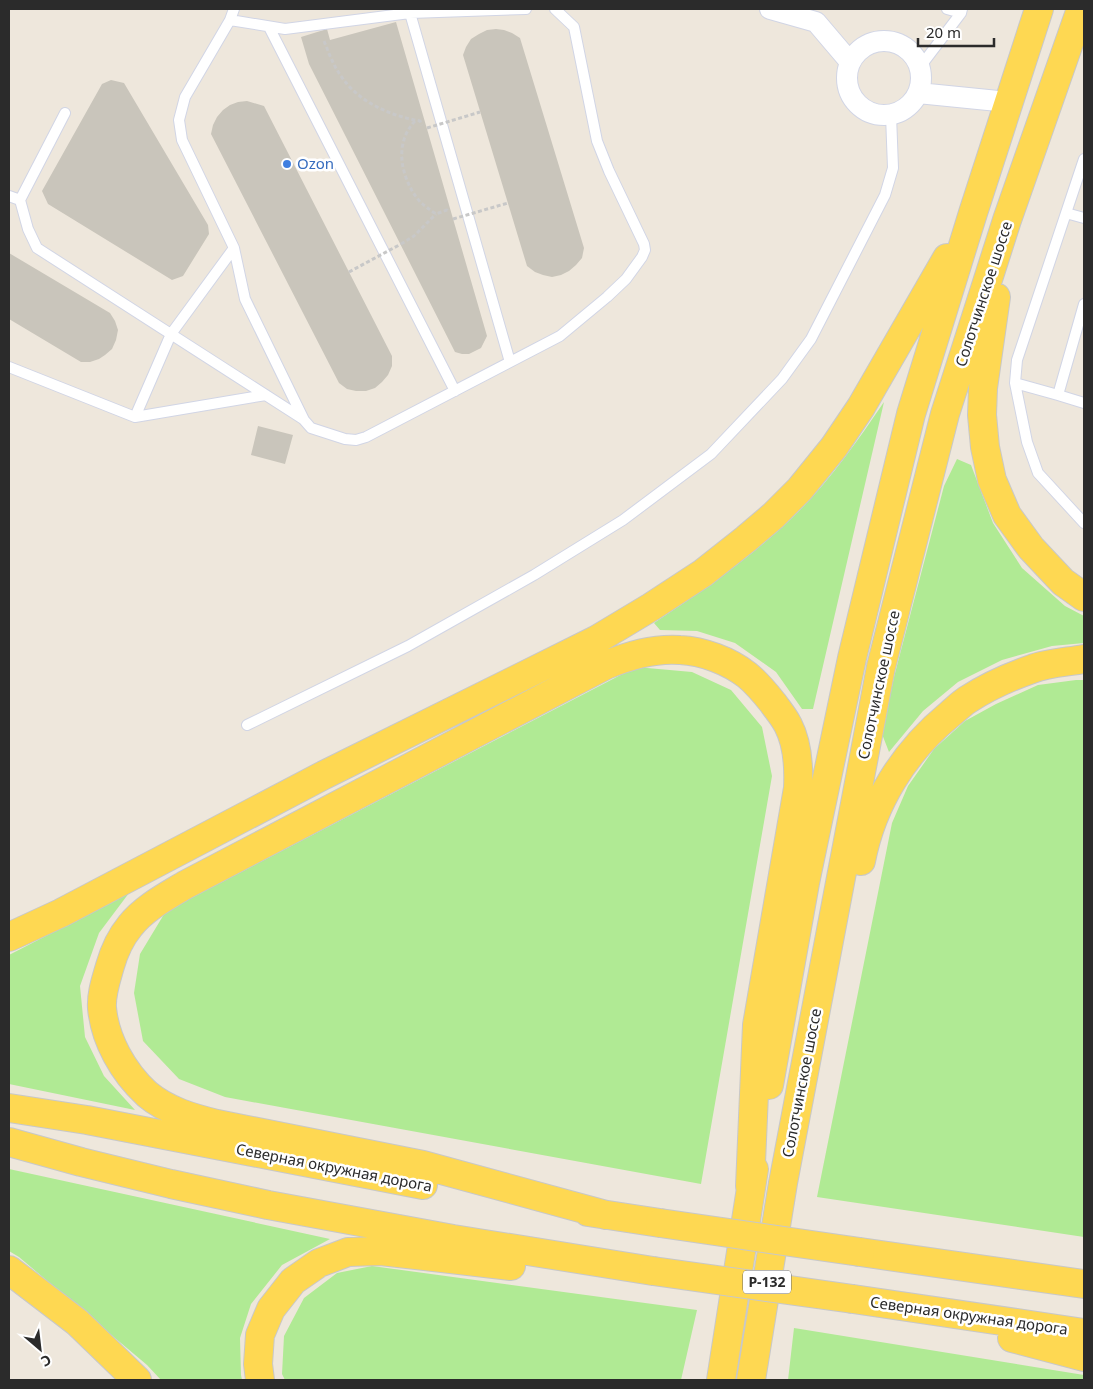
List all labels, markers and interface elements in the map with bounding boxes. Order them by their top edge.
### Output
scale bar [918,15,994,47]
text: 20 m [926,22,961,42]
place label: Ozon [297,153,334,173]
marker: Ozon [281,158,293,170]
street label: Солотчинское шоссе [950,218,1016,369]
street label: Солотчинское шоссе [852,609,904,761]
street label: Солотчинское шоссе [777,1006,825,1159]
street label: Северная окружная дорога [234,1138,434,1196]
road number: Р-132 [743,1270,791,1294]
street label: Северная окружная дорога [869,1291,1069,1339]
north arrow [15,1324,65,1374]
text: С [38,1350,55,1371]

